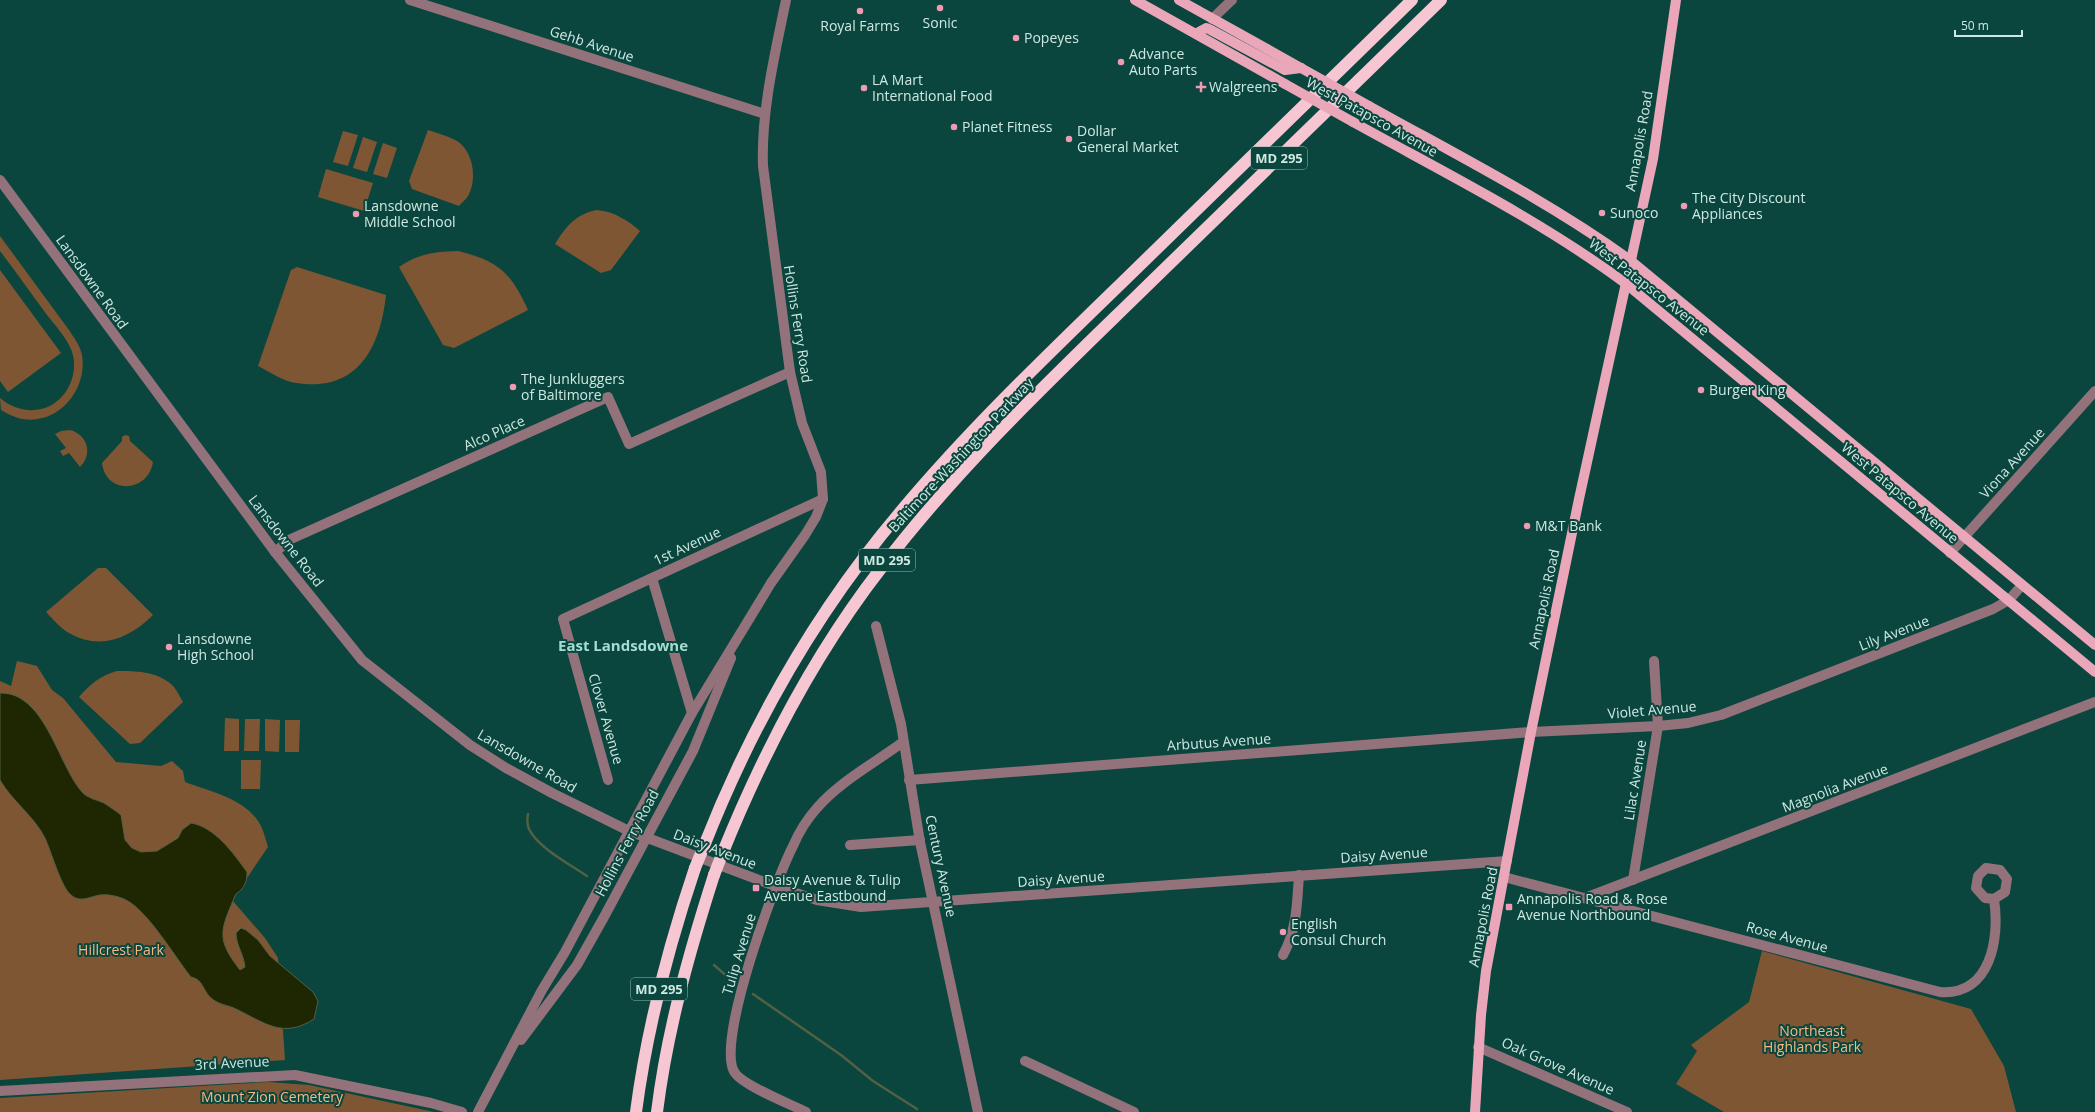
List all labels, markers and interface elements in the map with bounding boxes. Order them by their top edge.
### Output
marker: Sonic [935,3,945,13]
marker: Royal Farms [855,6,865,16]
scale bar [1955,12,2022,38]
place label: Sonic [923,13,958,32]
place label: Royal Farms [820,16,900,35]
text: 50 m [1961,17,1989,34]
street label: Gehb Avenue [548,21,637,66]
place label: Popeyes [1024,28,1079,47]
marker: Popeyes [1011,33,1021,43]
place label: Advance Auto Parts [1129,44,1197,79]
marker: Advance Auto Parts [1116,57,1126,67]
place label: LA Mart International Food [872,70,993,105]
street label: West Patapsco Avenue [1303,72,1442,161]
place label: Walgreens [1209,77,1278,96]
marker: Walgreens [1196,82,1206,92]
marker: LA Mart International Food [859,83,869,93]
street label: Annapolis Road [1620,89,1657,193]
place label: Planet Fitness [962,117,1053,136]
place label: Dollar General Market [1077,121,1178,156]
marker: Planet Fitness [949,122,959,132]
marker: Dollar General Market [1064,134,1074,144]
road number: MD 295 [1251,147,1307,169]
place label: The City Discount Appliances [1692,188,1805,223]
place label: Lansdowne Middle School [364,196,456,231]
marker: The City Discount Appliances [1679,201,1689,211]
place label: Sunoco [1610,203,1658,222]
marker: Sunoco [1597,208,1607,218]
marker: Lansdowne Middle School [351,209,361,219]
street label: Lansdowne Road [52,231,133,332]
street label: West Patapsco Avenue [1585,234,1713,340]
street label: Hollins Ferry Road [780,264,817,384]
place label: The Junkluggers of Baltimore [521,369,625,404]
street label: Baltimore-Washington Parkway [884,373,1038,536]
place label: Burger King [1709,380,1786,399]
marker: The Junkluggers of Baltimore [508,382,518,392]
marker: Burger King [1696,385,1706,395]
street label: Alco Place [460,410,528,455]
street label: Viona Avenue [1975,423,2049,502]
street label: West Patapsco Avenue [1838,438,1963,547]
street label: Lansdowne Road [245,491,328,591]
place label: M&T Bank [1535,516,1603,535]
marker: M&T Bank [1522,521,1532,531]
street label: 1st Avenue [650,522,724,569]
street label: Annapolis Road [1524,547,1563,651]
road number: MD 295 [859,549,915,571]
street label: Lily Avenue [1856,610,1932,655]
place label: Lansdowne High School [177,629,254,664]
district label: East Landsdowne [558,635,688,655]
marker: Lansdowne High School [164,642,174,652]
street label: Clover Avenue [584,671,629,767]
street label: Violet Avenue [1607,696,1697,723]
street label: Lansdowne Road [474,724,580,797]
street label: Arbutus Avenue [1166,728,1272,755]
street label: Lilac Avenue [1619,738,1650,822]
street label: Magnolia Avenue [1779,759,1891,817]
street label: Hollins Ferry Road [590,786,663,900]
street label: Century Avenue [921,813,962,919]
street label: Daisy Avenue [671,824,760,873]
street label: Daisy Avenue [1340,842,1428,867]
street label: Annapolis Road [1463,865,1502,969]
street label: Daisy Avenue [1017,866,1105,891]
place label: Daisy Avenue & Tulip Avenue Eastbound [764,870,901,905]
marker: Daisy Avenue & Tulip Avenue Eastbound [751,883,761,893]
place label: Annapolis Road & Rose Avenue Northbound [1517,889,1668,924]
marker: Annapolis Road & Rose Avenue Northbound [1504,902,1514,912]
street label: Tulip Avenue [717,911,760,997]
place label: English Consul Church [1291,914,1386,949]
street label: Rose Avenue [1744,916,1830,957]
marker: English Consul Church [1278,927,1288,937]
park label: Hillcrest Park [78,940,165,959]
road number: MD 295 [631,978,687,1000]
park label: Northeast Highlands Park [1763,1021,1862,1056]
street label: Oak Grove Avenue [1499,1032,1618,1099]
street label: 3rd Avenue [194,1051,270,1074]
park label: Mount Zion Cemetery [201,1087,344,1106]

